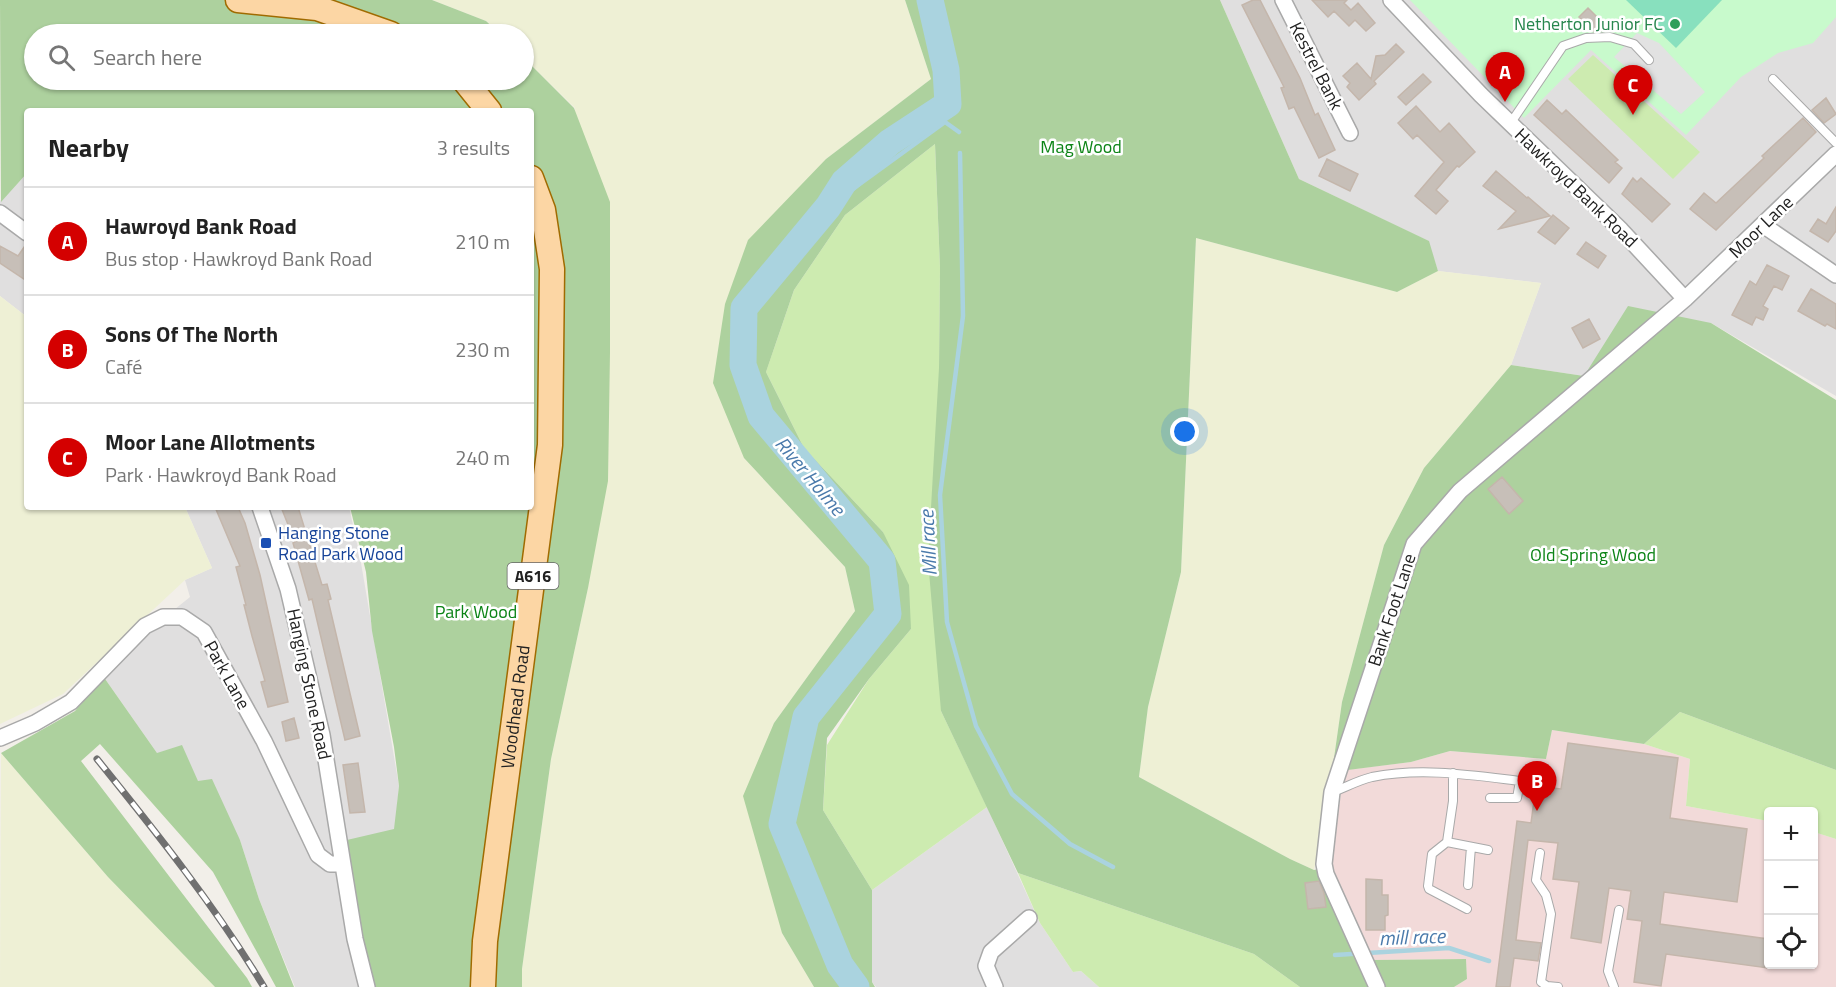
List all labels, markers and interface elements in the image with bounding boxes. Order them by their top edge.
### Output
place label: Netherton Junior FC [1514,10,1663,37]
street label: Kestrel Bank [1283,17,1350,115]
marker: Netherton Junior FC [1668,17,1682,31]
search box [24,24,534,90]
text: Search here [93,40,202,74]
icon: search [45,41,78,74]
pin: A [1486,52,1524,102]
pin: C [1614,66,1652,115]
street label: Hawkroyd Bank Road [1509,122,1644,254]
text: Nearby [48,128,129,167]
text: 3 results [437,132,510,163]
park label: Mag Wood [1040,133,1122,160]
street label: Moor Lane [1722,189,1799,264]
text: Hawroyd Bank Road [105,209,297,243]
text: A [61,226,74,257]
text: 210 m [455,226,510,257]
text: Bus stop · Hawkroyd Bank Road [105,243,372,274]
text: Sons Of The North [105,317,278,351]
text: B [61,334,74,365]
text: 230 m [455,334,510,365]
text: Café [105,351,142,382]
your location [1170,417,1199,446]
text: Moor Lane Allotments [105,425,315,459]
water label: River Holme [768,429,854,524]
text: C [62,442,73,473]
text: 240 m [455,442,510,473]
text: Park · Hawkroyd Bank Road [105,459,337,490]
water label: Mill race [910,508,945,577]
place label: Hanging Stone Road Park Wood [278,519,403,567]
marker: Hanging Stone Road Park Wood [259,536,273,550]
park label: Old Spring Wood [1530,541,1656,568]
street label: Bank Foot Lane [1361,550,1422,670]
road number: A616 [508,563,558,589]
park label: Park Wood [435,598,517,625]
street label: Hanging Stone Road [280,606,339,762]
street label: Park Lane [197,635,257,714]
street label: Woodhead Road [494,644,537,770]
pin: B [1518,762,1556,811]
map controls [1764,807,1818,969]
button: + [1764,807,1818,861]
button: − [1764,861,1818,915]
button: locate [1764,915,1818,969]
water label: mill race [1379,920,1447,953]

